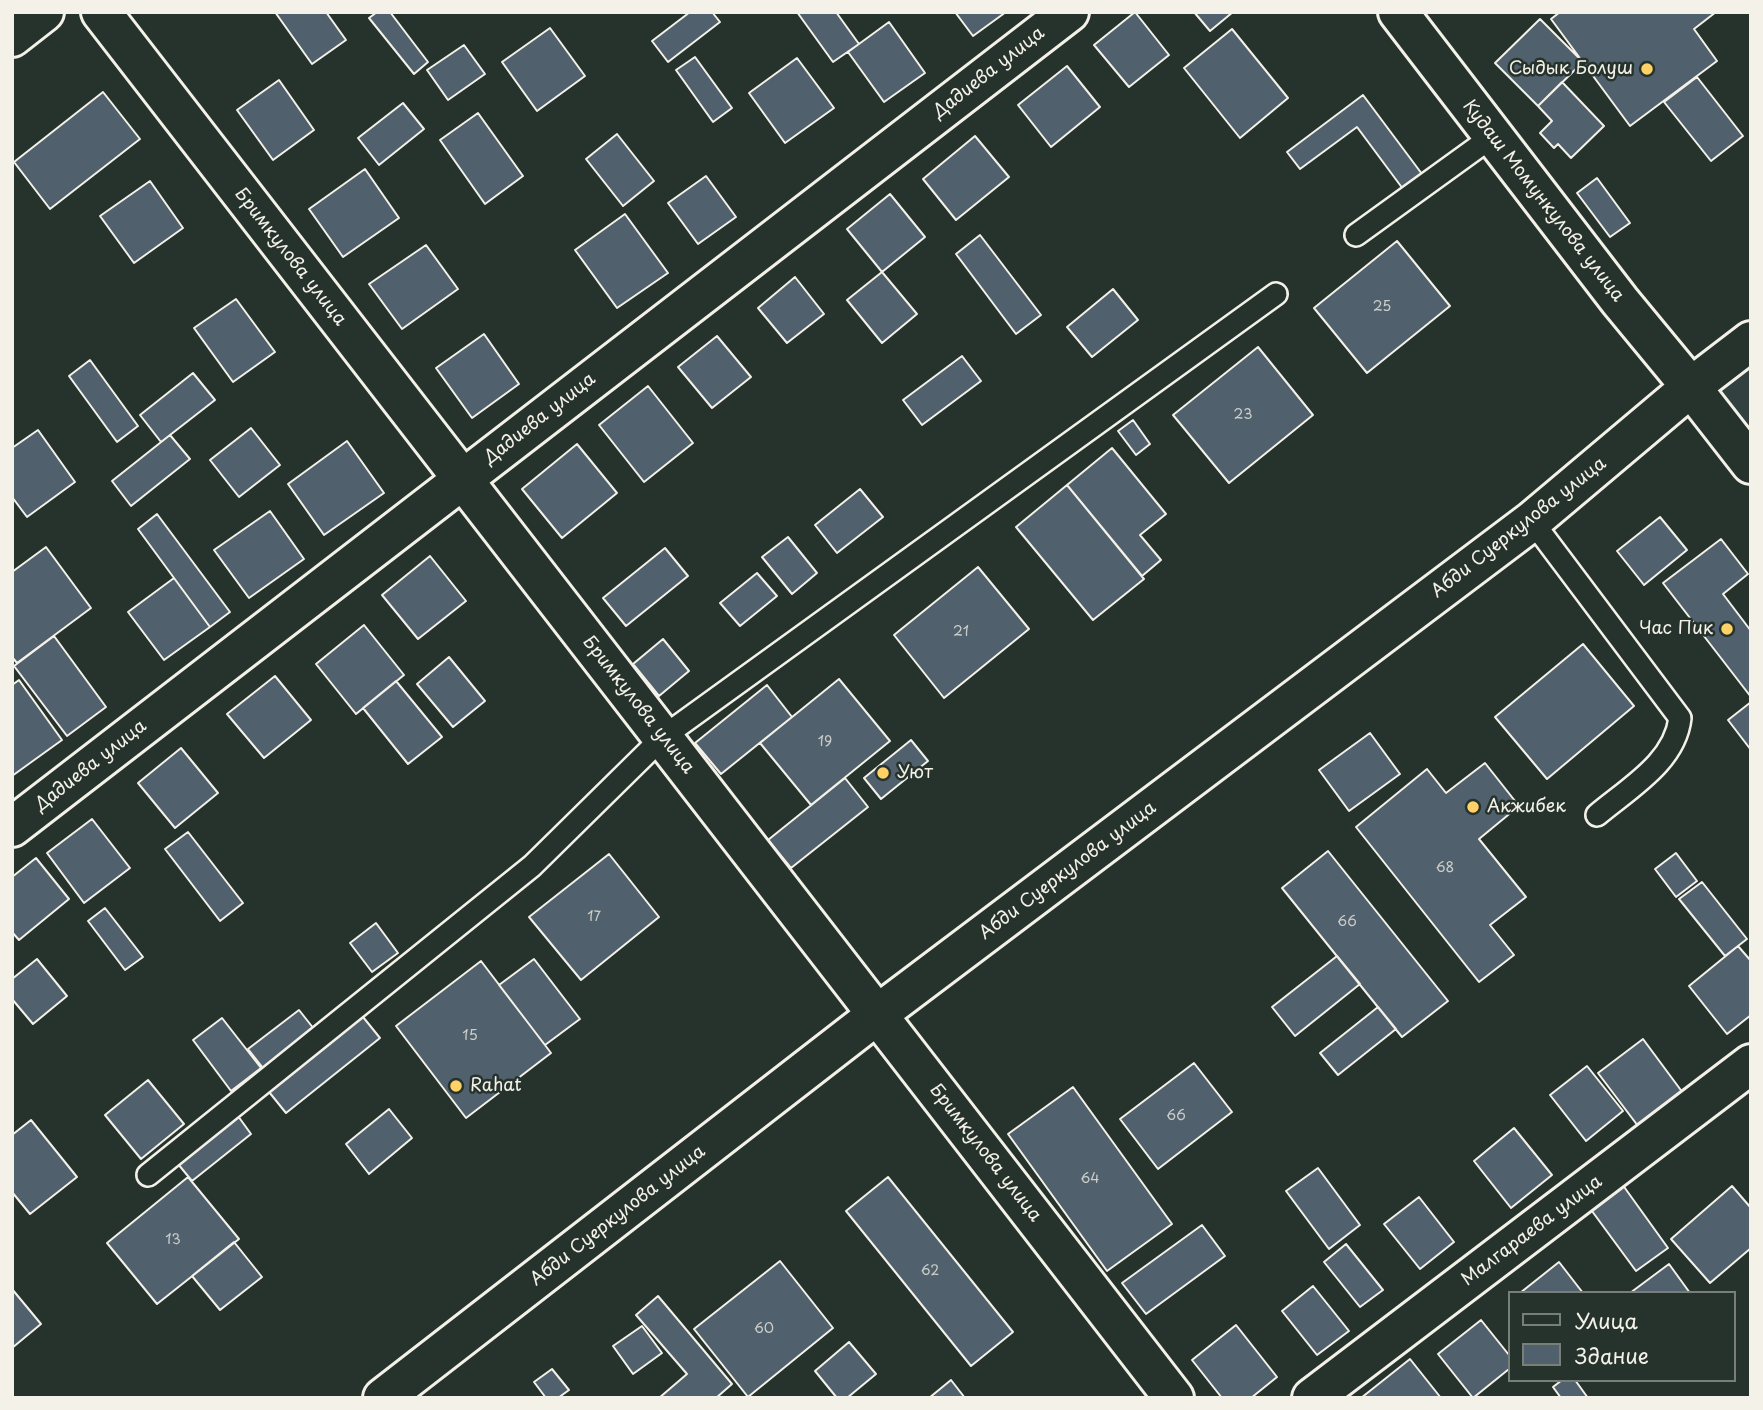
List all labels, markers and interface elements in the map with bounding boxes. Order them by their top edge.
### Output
street label: Дадиева улица [929,23,1049,123]
place label: Сыдык Болуш [1509,58,1633,80]
marker: Сыдык Болуш [1639,61,1655,77]
street label: Кудаш Момункулова улица [1458,96,1628,306]
street label: Бримкулова улица [229,184,351,330]
house number: 25 [1373,299,1391,315]
street label: Дадиева улица [480,369,600,469]
house number: 23 [1234,407,1252,423]
street label: Абди Суеркулова улица [1427,453,1611,603]
place label: Час Пик [1639,618,1713,640]
marker: Час Пик [1719,621,1735,637]
house number: 21 [953,624,969,640]
street label: Бримкулова улица [577,632,699,778]
street label: Дадиева улица [31,716,151,816]
house number: 19 [818,734,832,750]
place label: Уют [897,762,933,784]
marker: Уют [875,765,891,781]
place label: Акжибек [1487,796,1566,818]
street label: Абди Суеркулова улица [975,797,1161,945]
marker: Акжибек [1465,799,1481,815]
house number: 68 [1436,860,1454,876]
house number: 17 [587,909,601,925]
house number: 66 [1337,914,1357,930]
house number: 15 [462,1028,478,1044]
place label: Rahat [470,1075,522,1097]
marker: Rahat [448,1078,464,1094]
street label: Бримкулова улица [924,1080,1046,1226]
house number: 66 [1166,1108,1186,1124]
street label: Абди Суеркулова улица [526,1141,710,1291]
house number: 64 [1080,1171,1100,1187]
street label: Малгараева улица [1458,1171,1606,1291]
house number: 13 [165,1232,181,1248]
house number: 62 [921,1263,939,1279]
legend [1508,1291,1735,1382]
text: Улица [1575,1304,1638,1336]
house number: 60 [754,1321,774,1337]
text: Здание [1575,1339,1649,1371]

